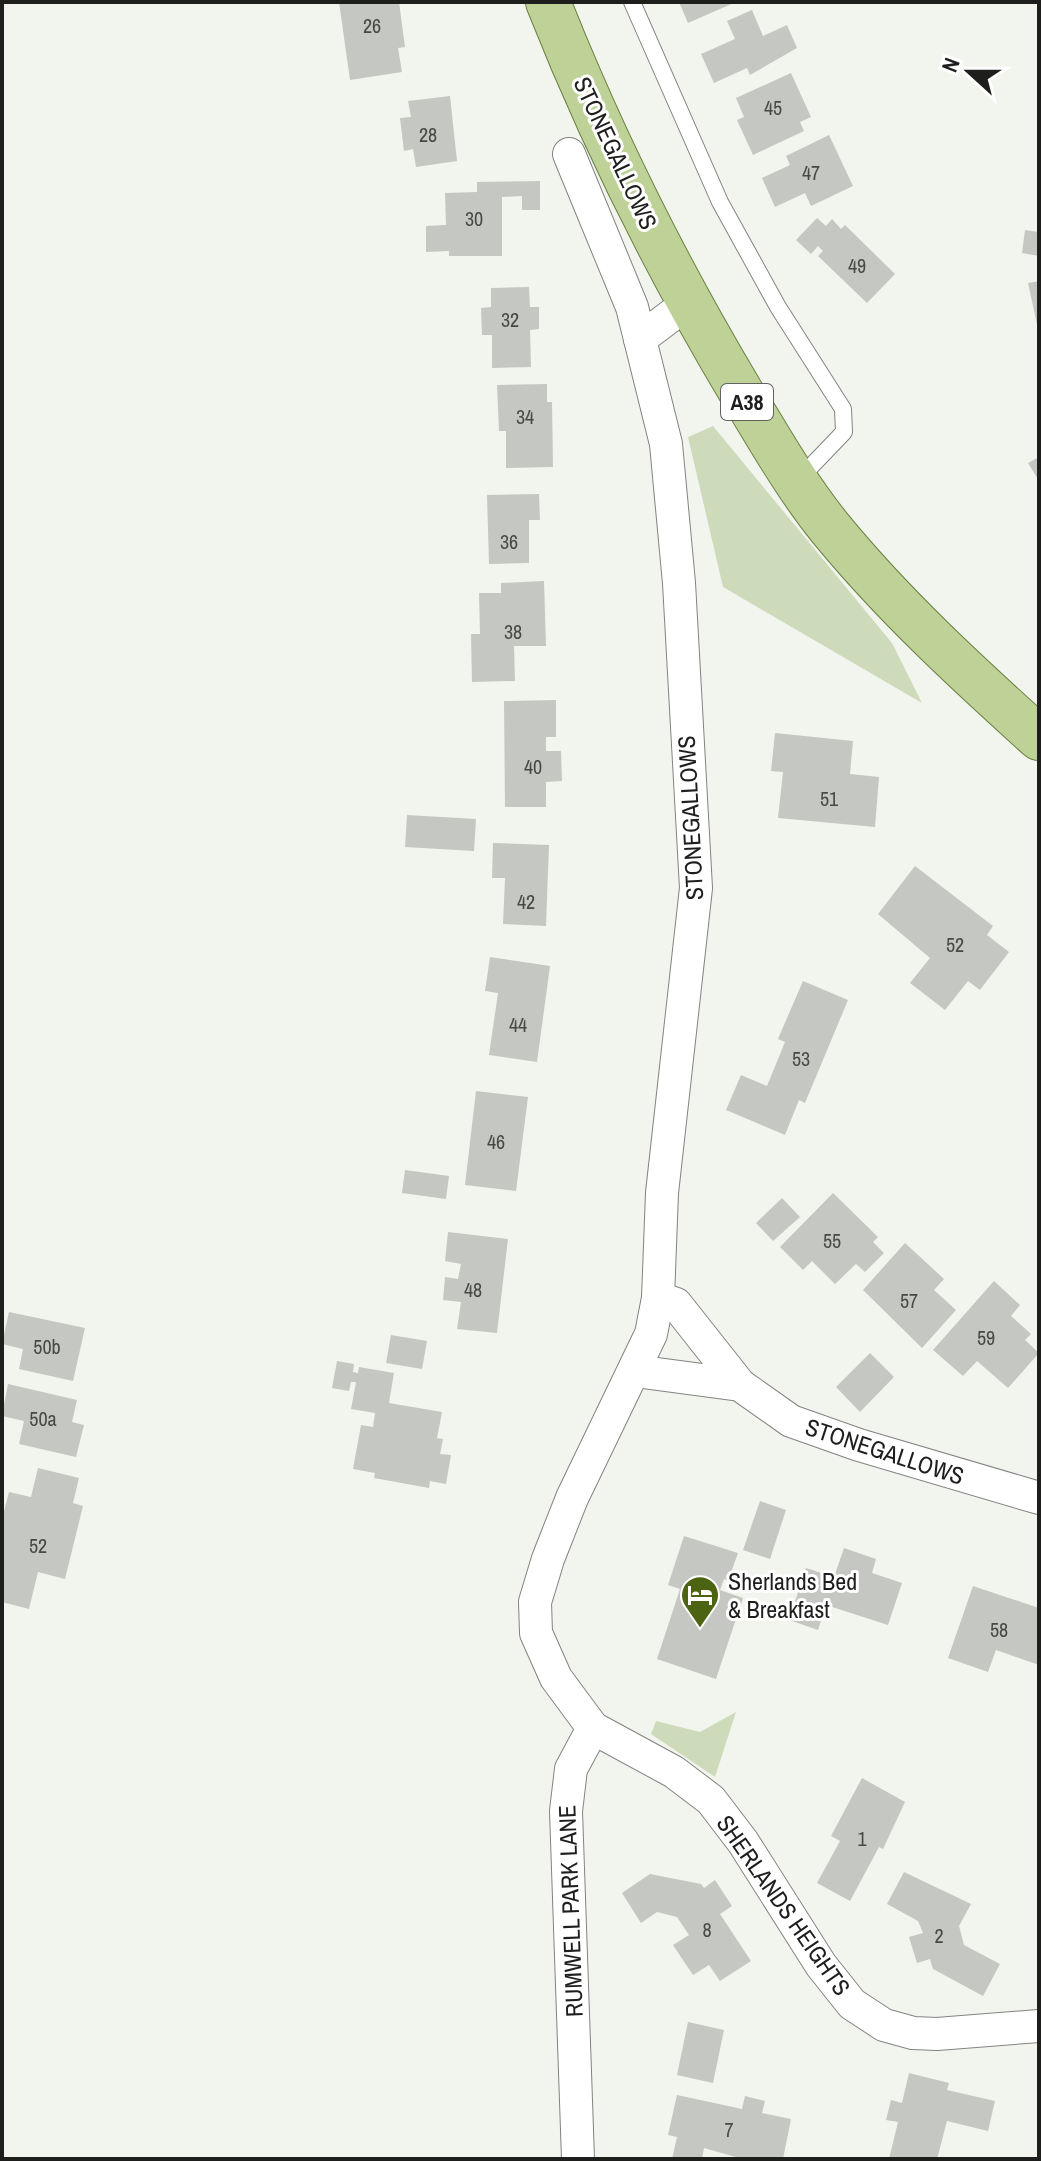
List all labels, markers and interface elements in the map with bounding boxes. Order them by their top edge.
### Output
house number: 26 [363,12,381,39]
north arrow [929,32,1009,112]
text: N [934,53,967,76]
street label: STONEGALLOWS [567,72,665,234]
house number: 45 [764,94,782,121]
house number: 28 [419,121,437,148]
house number: 47 [802,159,820,186]
house number: 30 [465,205,483,232]
house number: 49 [848,252,866,279]
house number: 32 [501,306,519,333]
road number: A38 [721,384,773,420]
house number: 34 [516,403,534,430]
house number: 36 [500,528,518,555]
house number: 38 [504,618,522,645]
street label: STONEGALLOWS [670,735,710,901]
house number: 40 [524,753,542,780]
house number: 51 [820,785,838,812]
house number: 42 [517,888,535,915]
house number: 52 [946,931,964,958]
house number: 44 [509,1011,527,1038]
house number: 53 [792,1045,810,1072]
house number: 46 [487,1128,505,1155]
house number: 55 [823,1227,841,1254]
house number: 48 [464,1276,482,1303]
house number: 57 [900,1287,918,1314]
house number: 59 [977,1324,995,1351]
house number: 50b [33,1333,61,1360]
house number: 50a [29,1405,57,1432]
street label: STONEGALLOWS [802,1410,968,1492]
house number: 52 [29,1532,47,1559]
place label: Sherlands Bed & Breakfast [728,1565,857,1625]
hotel icon: Sherlands Bed & Breakfast [679,1574,721,1629]
house number: 58 [990,1616,1008,1643]
street label: RUMWELL PARK LANE [550,1804,590,2018]
street label: SHERLANDS HEIGHTS [710,1808,858,2002]
house number: 1 [857,1825,867,1852]
house number: 8 [702,1916,712,1943]
house number: 2 [934,1922,944,1949]
house number: 7 [724,2116,734,2143]

